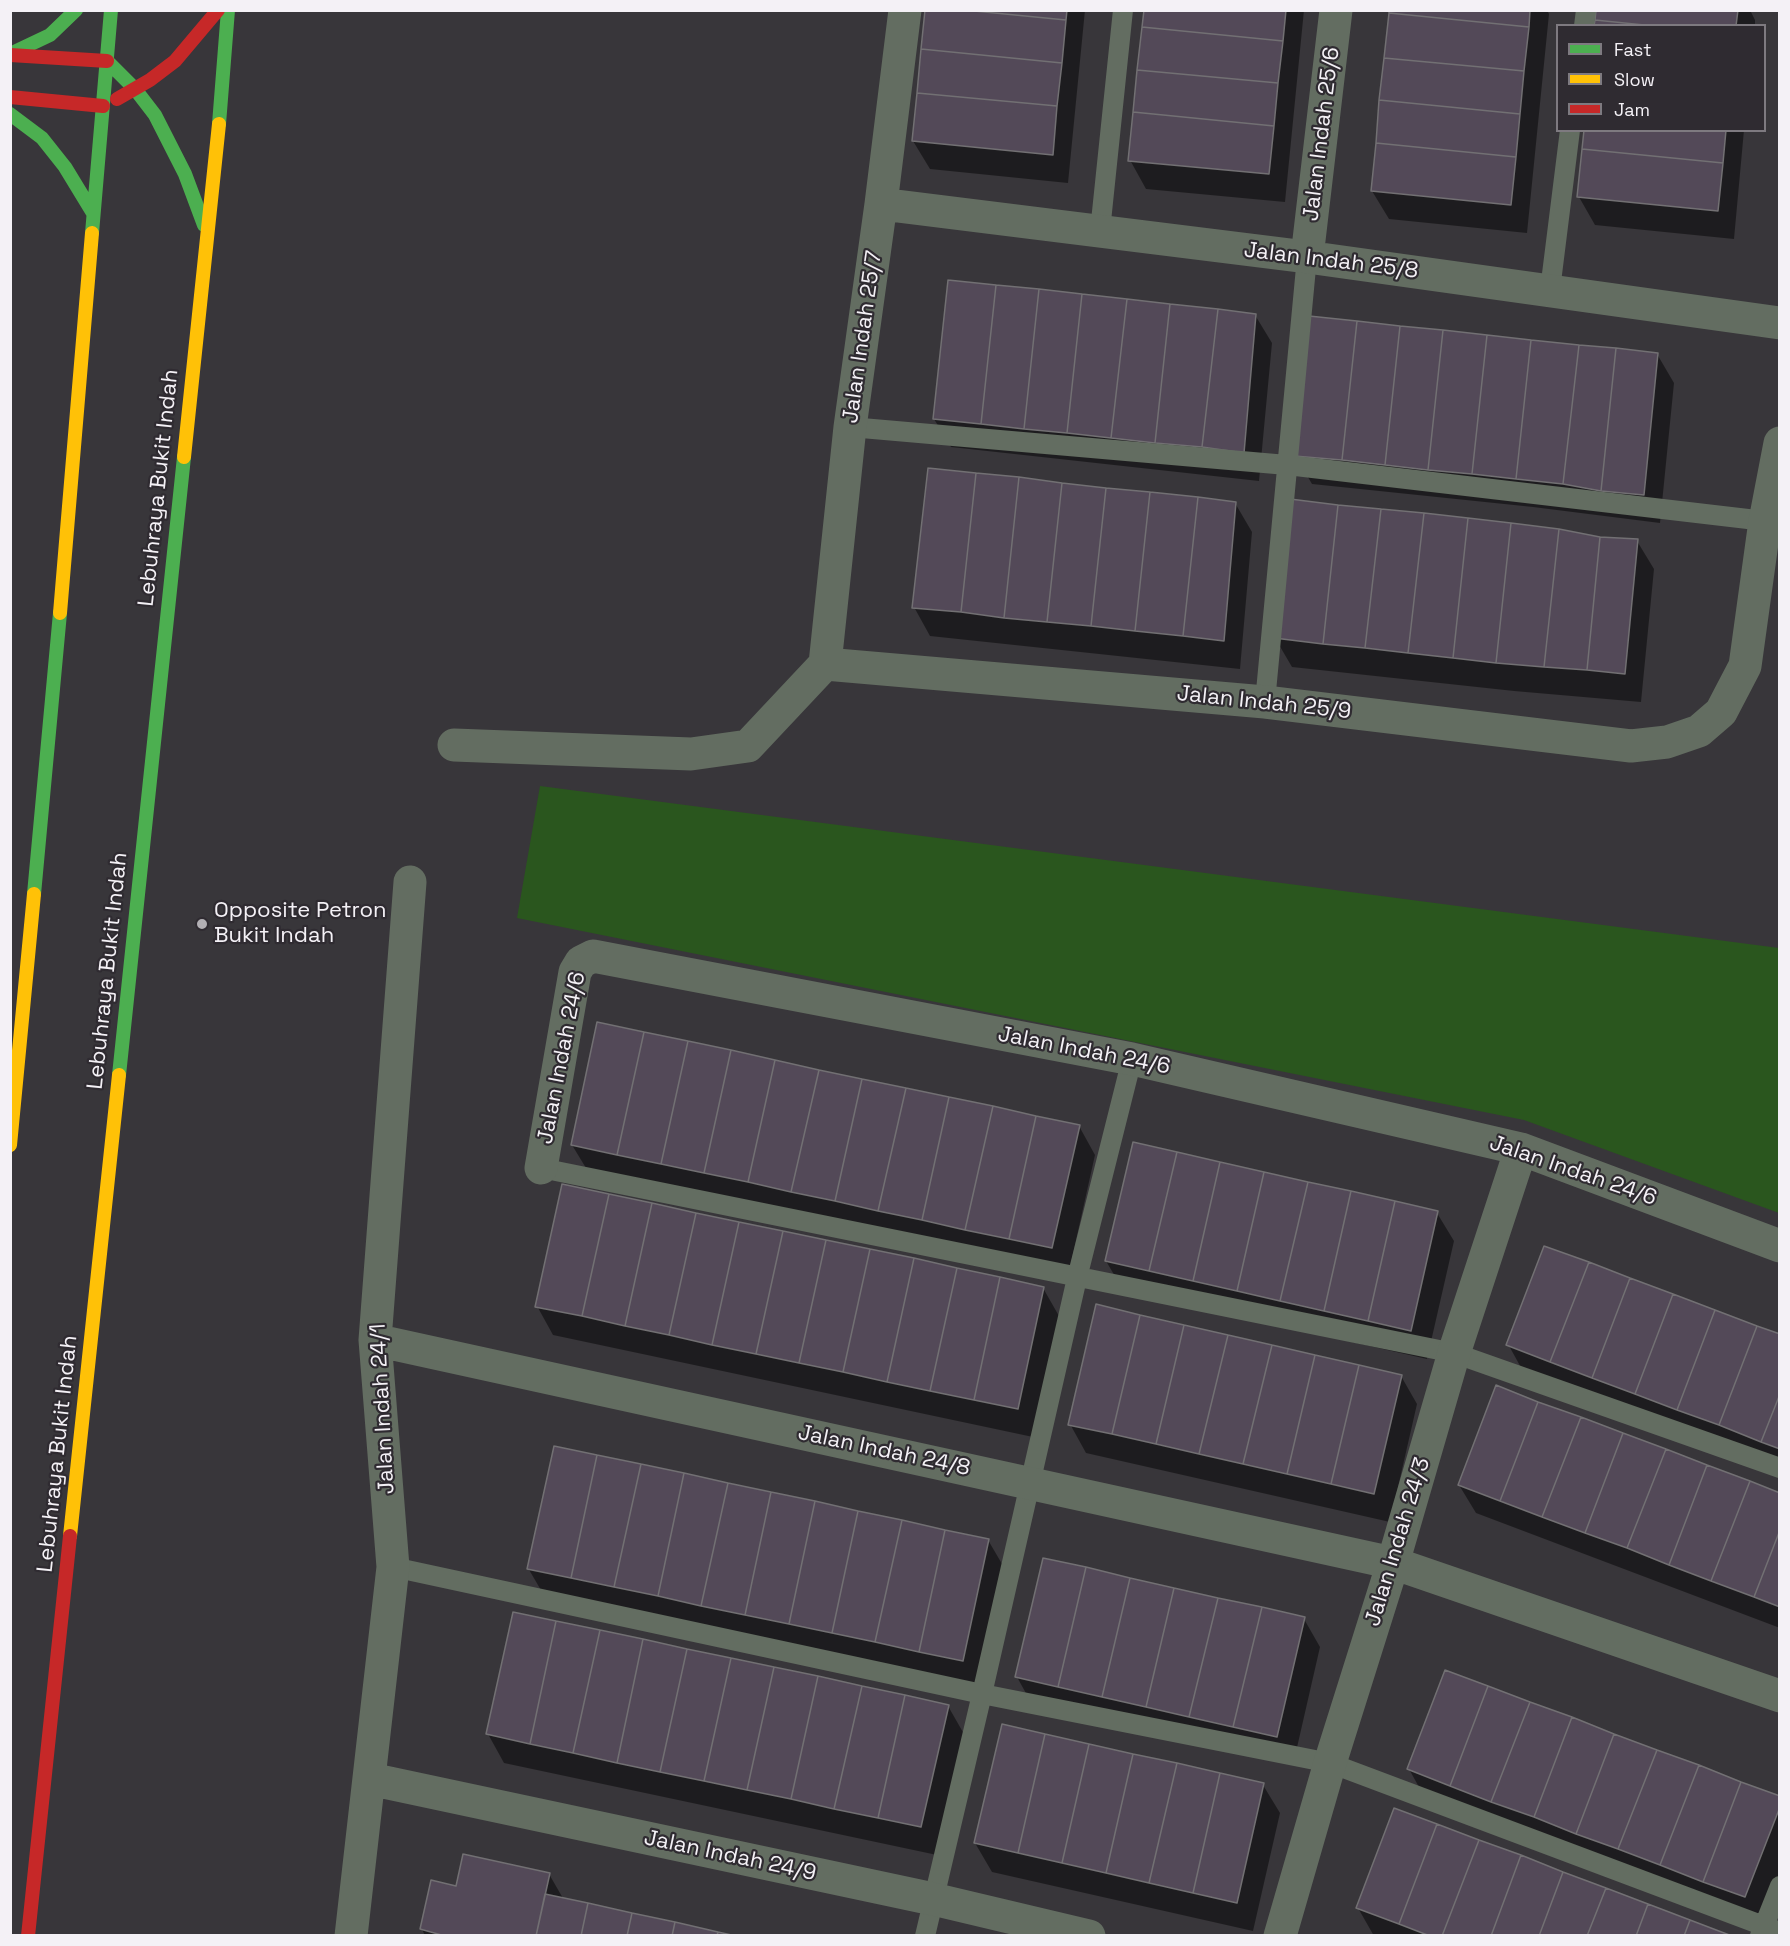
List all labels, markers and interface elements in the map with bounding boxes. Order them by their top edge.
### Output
legend [1556,24,1766,132]
text: Fast [1614,38,1651,61]
street label: Jalan Indah 25/6 [1298,45,1346,223]
text: Slow [1614,68,1655,91]
text: Jam [1614,98,1650,121]
street label: Jalan Indah 25/8 [1242,237,1420,285]
street label: Jalan Indah 25/7 [838,249,888,425]
street label: Lebuhraya Bukit Indah [133,368,185,608]
street label: Jalan Indah 25/9 [1176,681,1352,725]
street label: Lebuhraya Bukit Indah [82,851,134,1091]
place label: Opposite Petron Bukit Indah [214,898,387,950]
marker: Opposite Petron Bukit Indah [195,917,209,931]
street label: Jalan Indah 24/6 [532,970,592,1146]
street label: Jalan Indah 24/6 [996,1021,1172,1081]
street label: Jalan Indah 24/6 [1486,1130,1660,1212]
street label: Jalan Indah 24/1 [365,1323,401,1495]
street label: Lebuhraya Bukit Indah [32,1334,84,1574]
street label: Jalan Indah 24/8 [795,1420,973,1482]
street label: Jalan Indah 24/3 [1360,1454,1436,1630]
street label: Jalan Indah 24/9 [642,1825,818,1887]

